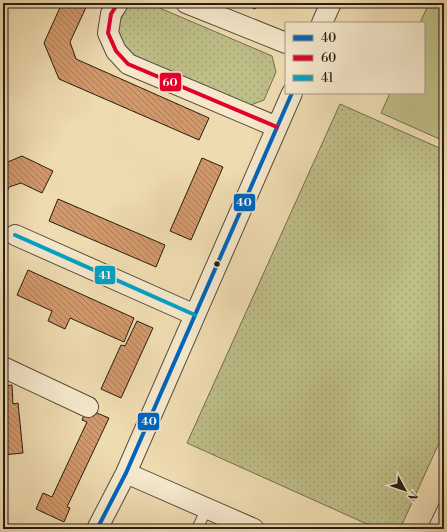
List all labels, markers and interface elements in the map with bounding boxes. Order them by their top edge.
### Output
legend [285,22,425,94]
text: 40 [321,31,336,46]
text: 60 [321,51,336,66]
text: 41 [321,71,334,86]
line badge: 60 [159,72,182,92]
text: 60 [163,76,177,90]
line badge: 40 [233,193,256,212]
text: 40 [236,196,252,210]
unlabelled marker [212,259,222,269]
line badge: 41 [94,265,116,285]
text: 41 [99,269,112,283]
line badge: 40 [137,412,160,431]
text: 40 [141,415,157,429]
north arrow [385,470,425,510]
text: N [404,488,420,504]

